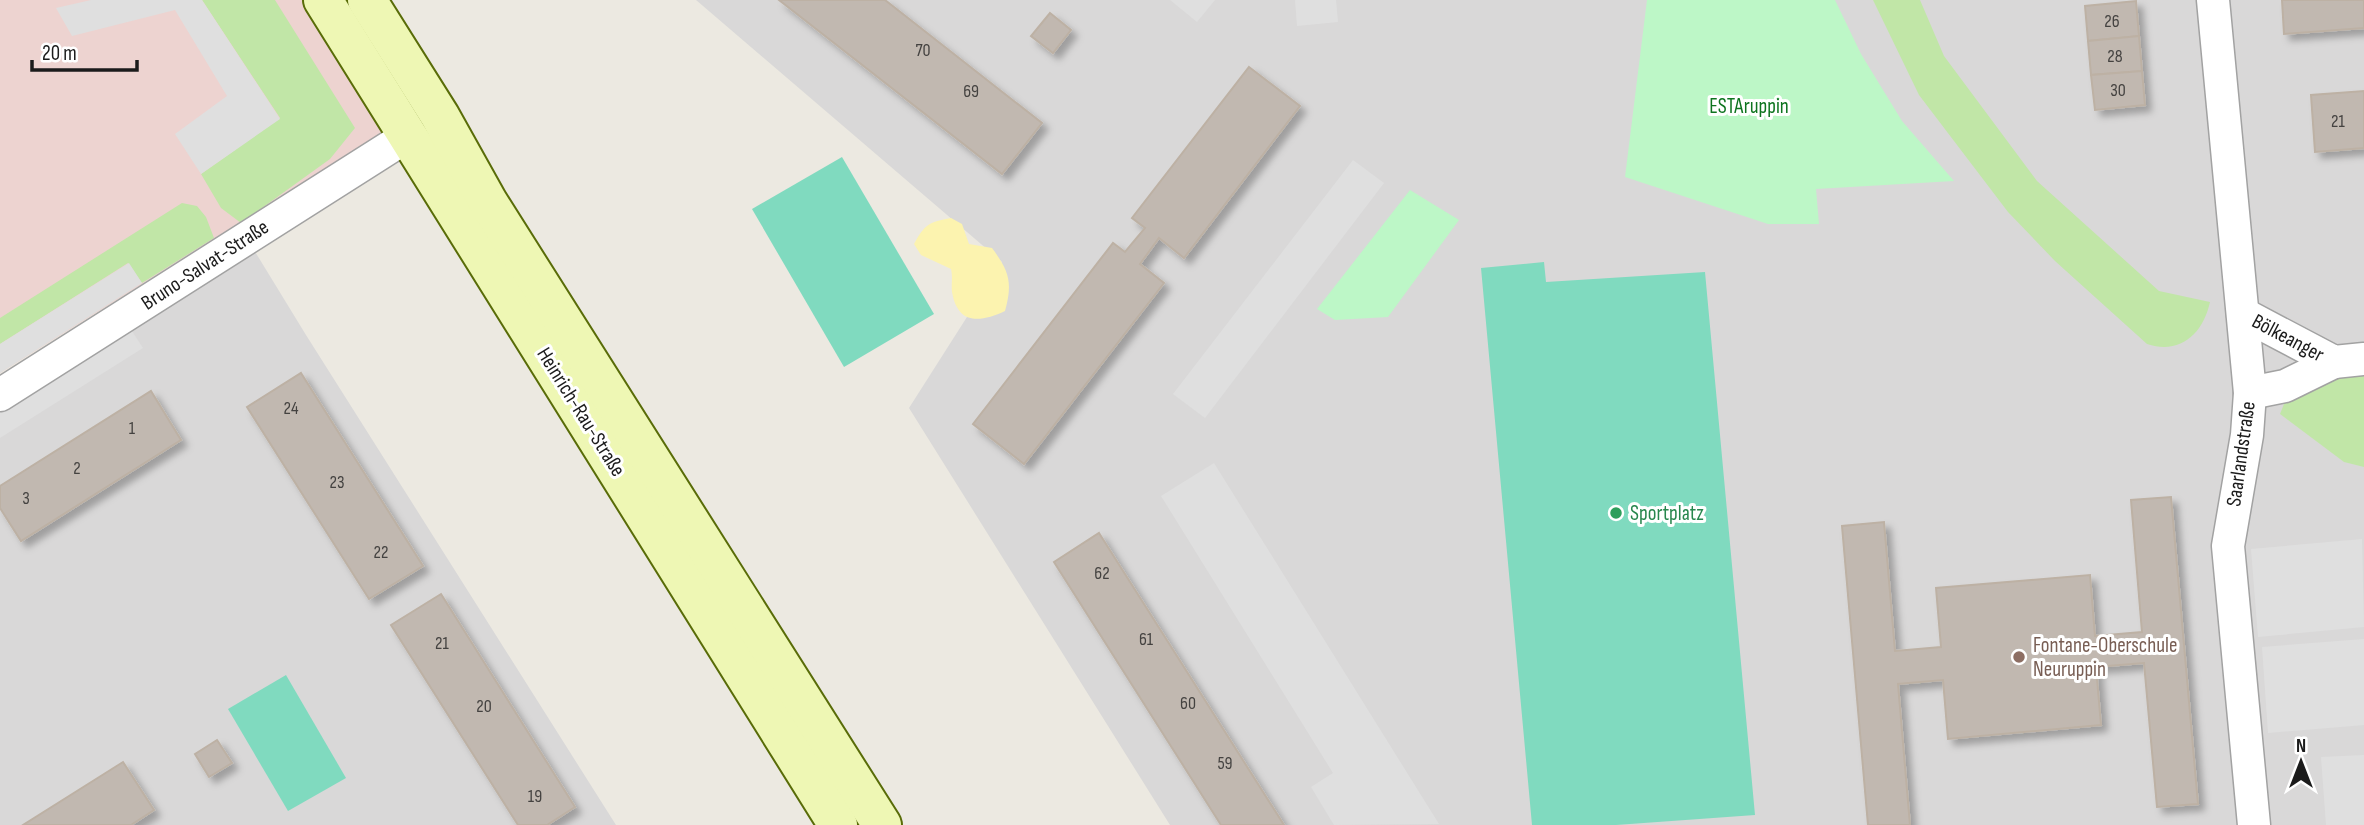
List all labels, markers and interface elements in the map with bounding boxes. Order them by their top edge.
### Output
house number: 26 [2104,11,2120,32]
scale bar [32,28,136,72]
house number: 70 [915,40,931,61]
text: 20 m [42,41,77,66]
house number: 28 [2107,46,2123,67]
house number: 30 [2110,80,2126,101]
house number: 69 [963,81,979,102]
park label: ESTAruppin [1709,94,1789,119]
house number: 21 [2331,111,2346,132]
street label: Bruno-Salvat-Straße [137,215,273,315]
street label: Bölkeanger [2248,309,2328,367]
street label: Heinrich-Rau-Straße [531,343,631,481]
house number: 24 [284,398,299,419]
street label: Saarlandstraße [2221,400,2261,508]
house number: 1 [129,418,136,439]
house number: 2 [73,458,81,479]
house number: 23 [330,472,345,493]
house number: 3 [22,488,30,509]
place label: Sportplatz [1630,501,1704,526]
marker: Sportplatz [1608,505,1624,521]
house number: 22 [374,542,388,563]
house number: 62 [1094,563,1110,584]
house number: 61 [1139,629,1154,650]
house number: 21 [435,633,450,654]
place label: Fontane-Oberschule Neuruppin [2033,633,2177,682]
marker: Fontane-Oberschule Neuruppin [2011,649,2027,665]
house number: 60 [1180,693,1196,714]
house number: 20 [476,696,492,717]
north arrow [2266,727,2336,797]
text: N [2296,735,2306,758]
house number: 59 [1217,753,1233,774]
house number: 19 [528,786,542,807]

